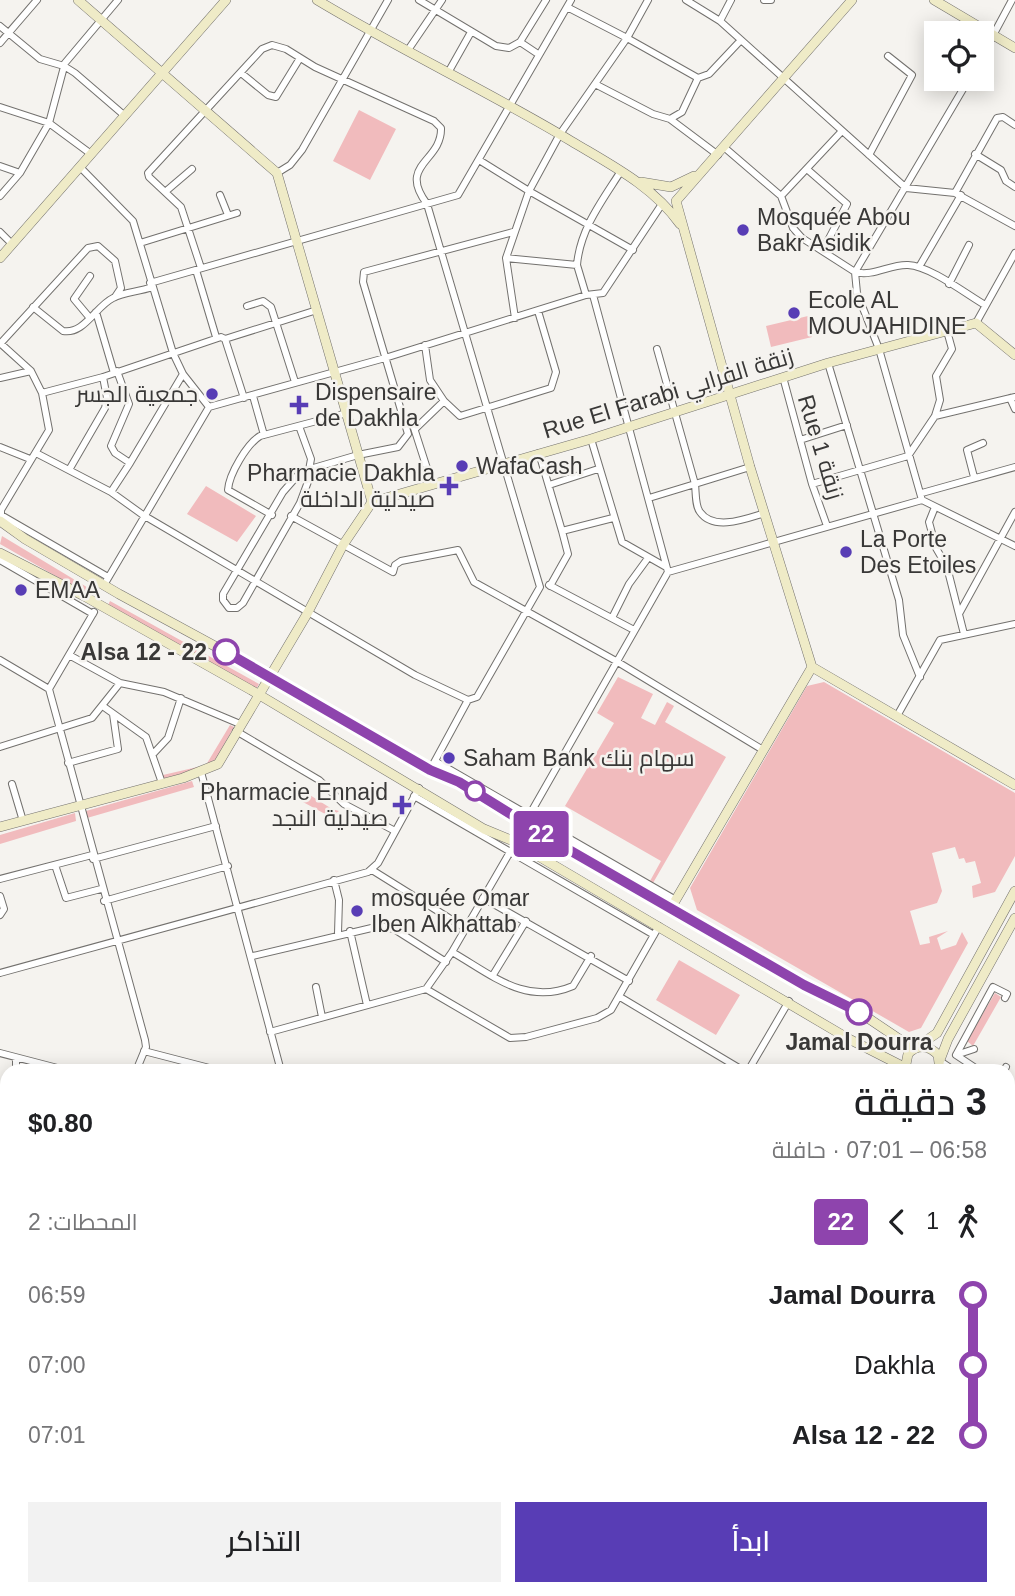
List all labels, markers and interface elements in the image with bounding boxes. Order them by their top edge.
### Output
map controls [924,21,994,91]
button: locate [924,21,994,91]
place label: Mosquée Abou Bakr Asidik [757,204,910,256]
marker: Mosquée Abou Bakr Asidik [735,222,751,238]
place label: Ecole AL MOUJAHIDINE [808,287,966,339]
marker: Ecole AL MOUJAHIDINE [786,305,802,321]
street label: Rue El Farabi زنقة الفرابي [540,343,798,448]
place label: Dispensaire de Dakhla [315,379,436,431]
place label: جمعية الجسر [74,381,198,407]
marker: جمعية الجسر [204,386,220,402]
street label: Rue 1 زنقة [793,392,849,502]
marker: Dispensaire de Dakhla [289,395,309,415]
place label: WafaCash [476,453,583,479]
marker: WafaCash [454,458,470,474]
place label: Pharmacie Dakhla صيدلية الداخلة [247,460,435,512]
marker: Pharmacie Dakhla صيدلية الداخلة [441,478,457,494]
place label: La Porte Des Etoiles [860,526,976,578]
marker: La Porte Des Etoiles [838,544,854,560]
place label: EMAA [35,577,101,603]
marker: EMAA [13,582,29,598]
place label: Alsa 12 - 22 [80,639,207,665]
marker: Alsa 12 - 22 [213,639,239,665]
place label: Saham Bank سهام بنك [463,745,695,774]
marker: Saham Bank سهام بنك [441,750,457,766]
place label: Pharmacie Ennajd صيدلية النجد [200,779,388,831]
unlabelled marker [465,781,485,801]
marker: Pharmacie Ennajd صيدلية النجد [394,797,410,813]
line badge: 22 [510,811,572,857]
text: 22 [528,820,554,847]
place label: mosquée Omar Iben Alkhattab [371,885,530,937]
marker: mosquée Omar Iben Alkhattab [349,903,365,919]
marker: Jamal Dourra [846,999,872,1025]
place label: Jamal Dourra [785,1029,933,1055]
text: 3 دقيقة [854,1081,987,1123]
text: $0.80 [28,1108,93,1138]
text: 06:58 – 07:01 · حافلة [772,1137,987,1163]
icon: back [878,1203,916,1241]
icon: walk [949,1203,987,1241]
text: 22 [828,1208,854,1235]
text: 1 [926,1208,939,1234]
text: المحطات: 2 [28,1209,138,1235]
text: Jamal Dourra [769,1280,935,1310]
text: 06:59 [28,1282,86,1308]
text: Dakhla [854,1350,935,1380]
text: 07:00 [28,1352,86,1378]
text: Alsa 12 - 22 [792,1420,935,1450]
text: 07:01 [28,1422,86,1448]
button: التذاكر [28,1502,501,1582]
button: ابدأ [515,1502,987,1582]

